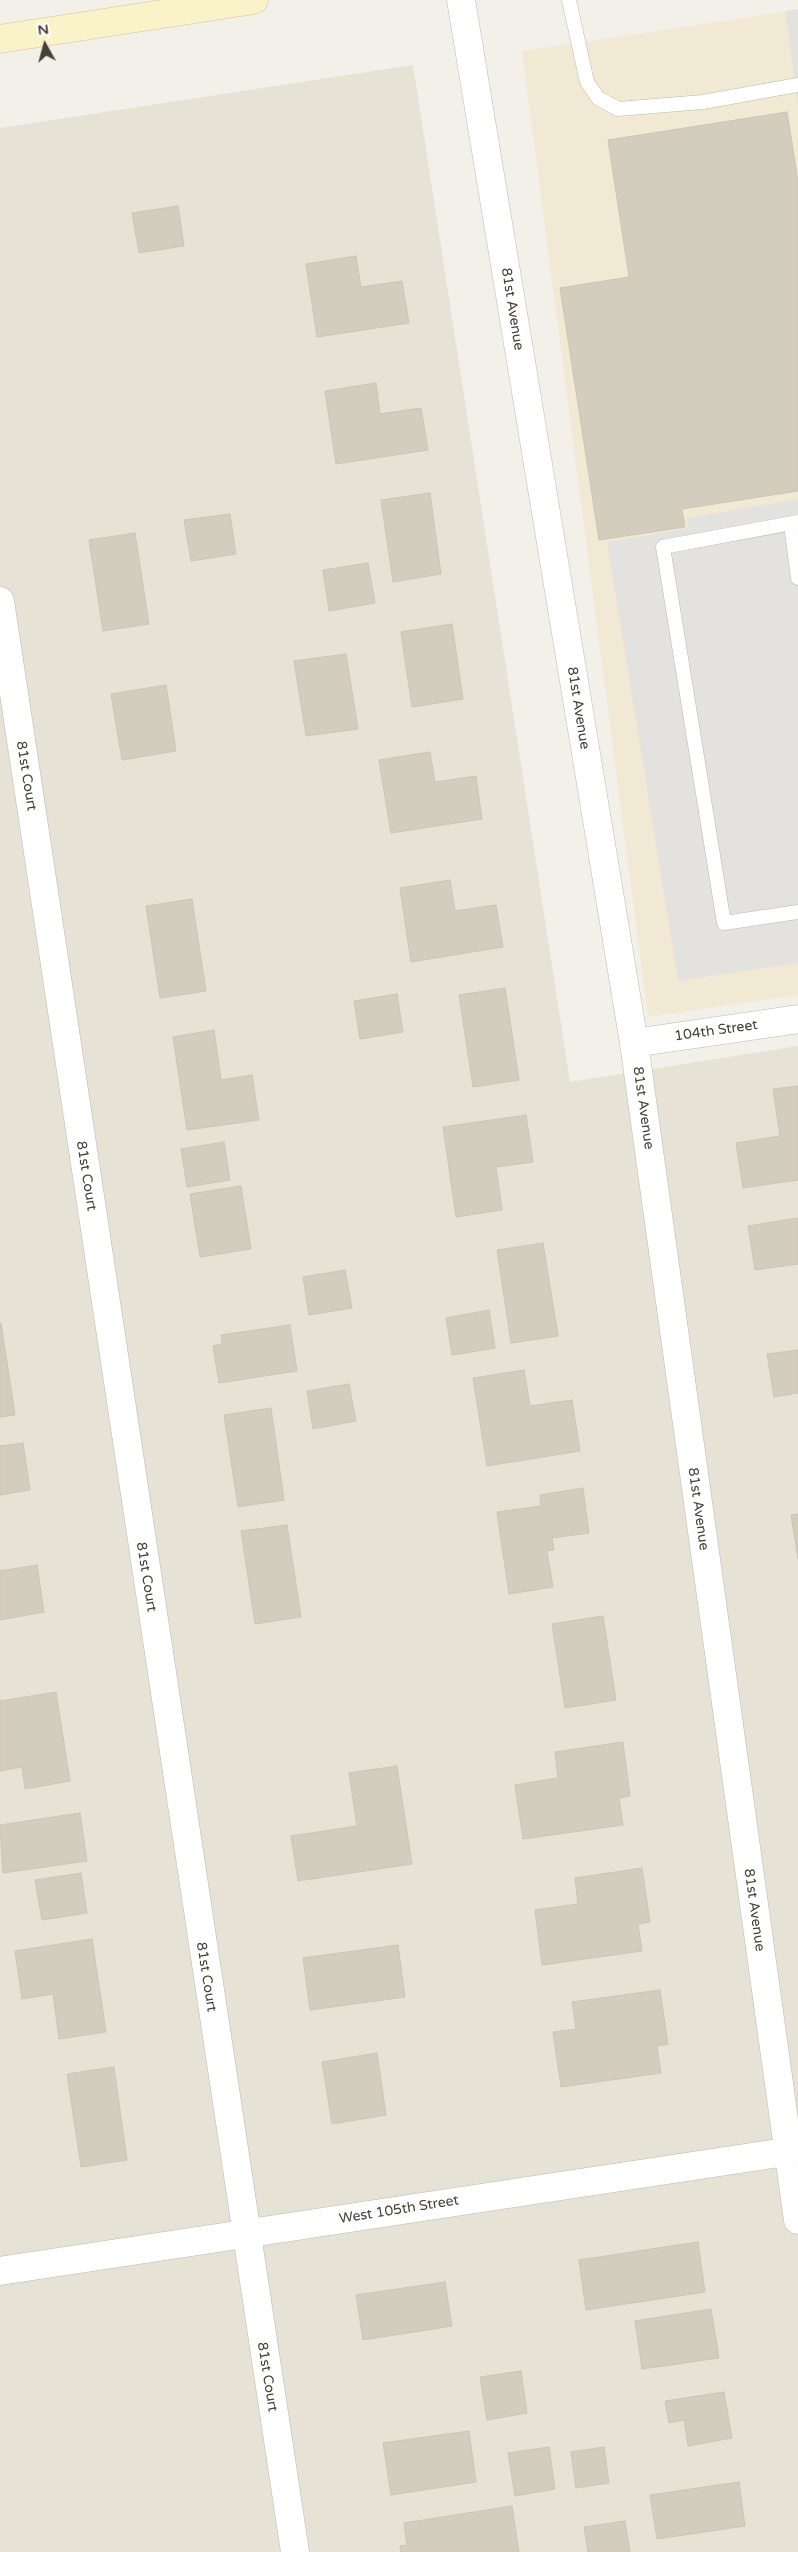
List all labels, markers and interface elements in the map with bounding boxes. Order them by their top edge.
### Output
north arrow [20,20,70,70]
text: N [36,20,50,39]
street label: 81st Avenue [497,267,527,351]
street label: 81st Avenue [563,666,593,750]
street label: 81st Court [12,740,40,812]
street label: 104th Street [673,1017,759,1045]
street label: 81st Avenue [629,1066,657,1150]
street label: 81st Court [72,1140,100,1212]
street label: 81st Avenue [684,1467,712,1551]
street label: 81st Court [132,1541,160,1613]
street label: 81st Avenue [740,1868,768,1952]
street label: 81st Court [192,1941,220,2013]
street label: West 105th Street [338,2192,460,2228]
street label: 81st Court [253,2341,281,2413]

